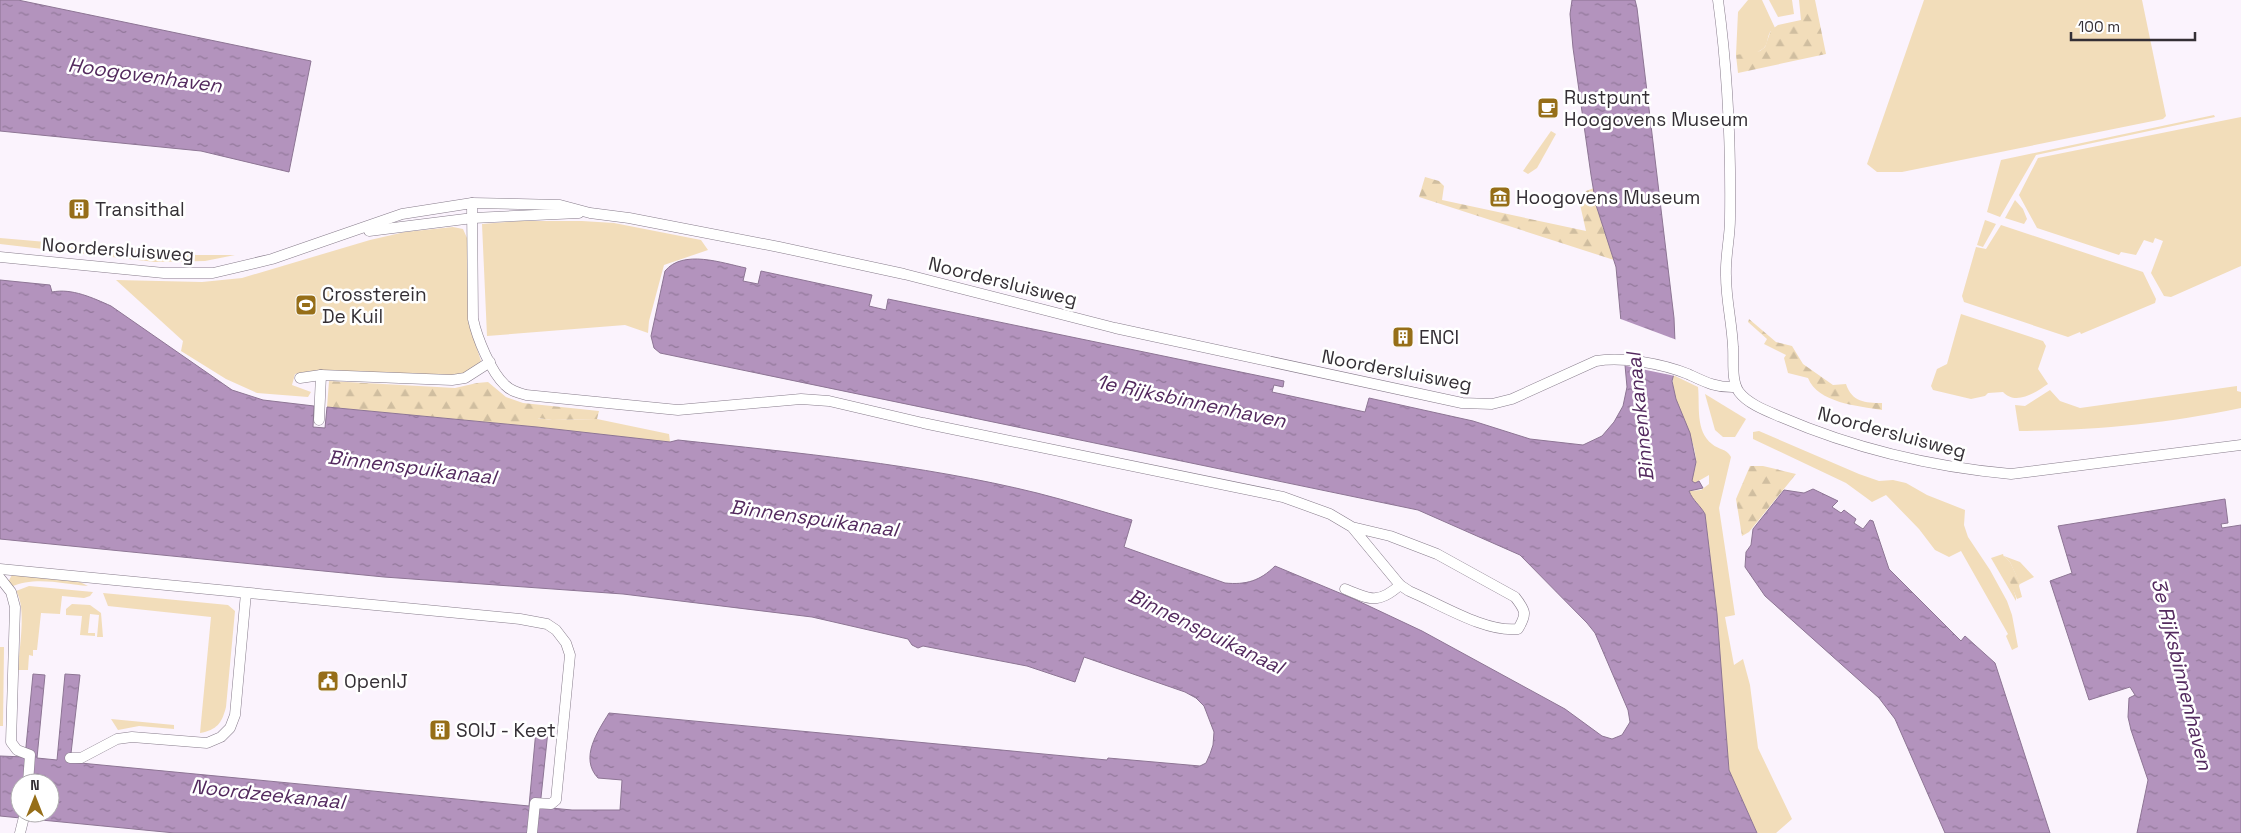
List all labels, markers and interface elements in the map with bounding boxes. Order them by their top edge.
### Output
scale bar [2071,10,2195,42]
text: 100 m [2078,17,2120,36]
water label: Hoogovenhaven [67,51,224,99]
place label: Rustpunt Hoogovens Museum [1564,85,1748,132]
cafe icon: Rustpunt Hoogovens Museum [1536,96,1560,120]
museum icon: Hoogovens Museum [1488,185,1512,209]
place label: Hoogovens Museum [1516,185,1700,210]
building icon: Transithal [67,197,91,221]
place label: Transithal [95,197,185,222]
street label: Noordersluisweg [41,232,195,267]
street label: Noordersluisweg [926,251,1080,312]
place label: Crossterein De Kuil [322,282,427,329]
sports icon: Crossterein De Kuil [294,293,318,317]
building icon: ENCI [1391,325,1415,349]
place label: ENCI [1419,325,1459,350]
street label: Noordersluisweg [1320,344,1474,397]
water label: Binnenkanaal [1620,349,1660,482]
water label: 1e Rijksbinnenhaven [1094,368,1289,434]
street label: Noordersluisweg [1815,401,1969,464]
water label: Binnenspuikanaal [326,444,500,490]
water label: Binnenspuikanaal [728,493,902,543]
water label: 3e Rijksbinnenhaven [2146,575,2219,773]
water label: Binnenspuikanaal [1124,582,1290,681]
public building icon: OpenIJ [316,669,340,693]
place label: OpenIJ [344,669,408,694]
building icon: SOIJ - Keet [428,718,452,742]
place label: SOIJ - Keet [456,718,556,743]
north arrow [10,773,60,823]
water label: Noordzeekanaal [190,773,348,815]
text: N [30,776,40,794]

